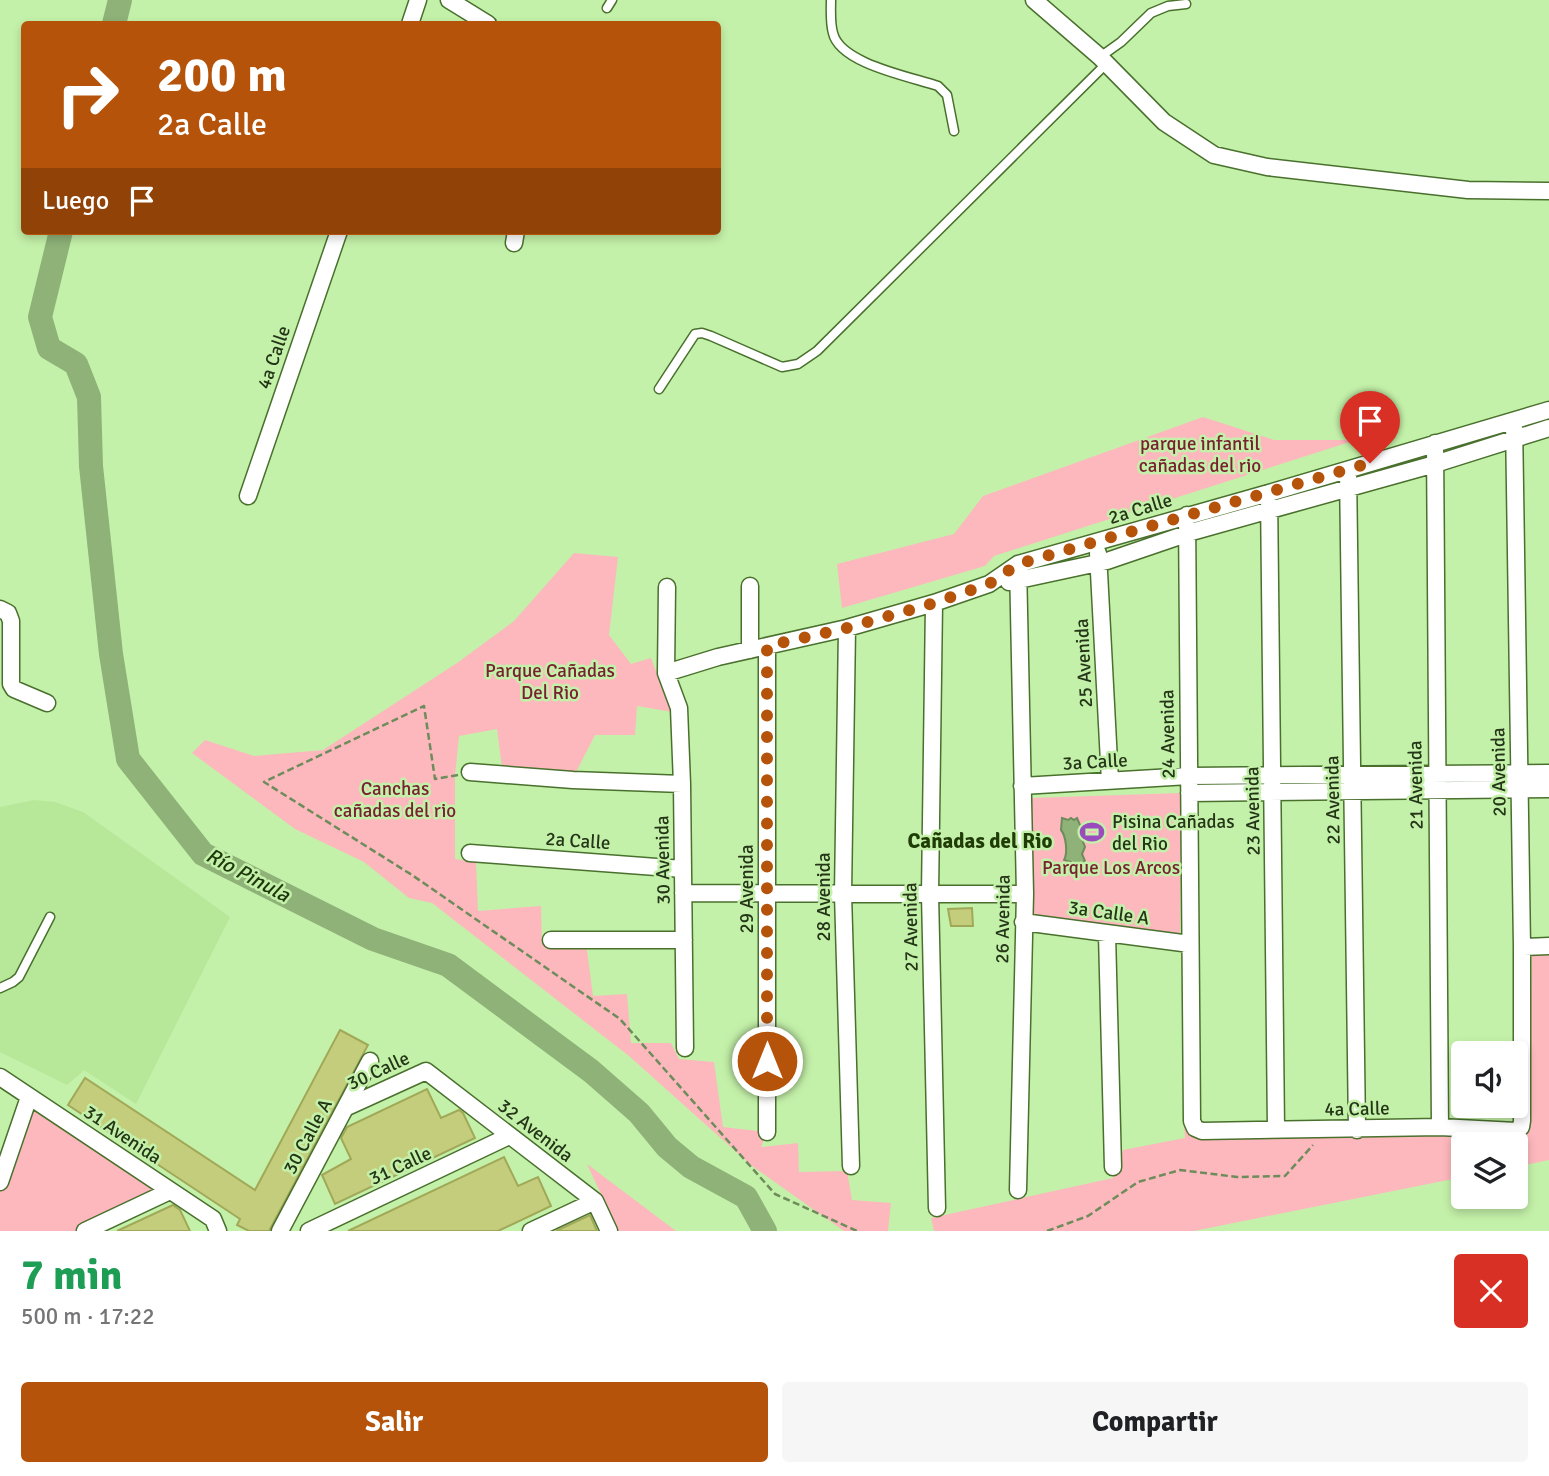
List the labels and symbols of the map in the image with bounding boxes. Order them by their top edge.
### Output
street label: 4a Calle [252,323,296,392]
pin [1340,391,1400,463]
park label: parque infantil cañadas del rio [1139,432,1261,478]
street label: 2a Calle [1106,488,1175,530]
street label: 25 Avenida [1070,618,1098,708]
park label: Parque Cañadas Del Rio [485,659,615,705]
street label: 24 Avenida [1155,689,1181,779]
street label: 20 Avenida [1486,727,1512,817]
street label: 21 Avenida [1403,740,1429,830]
street label: 3a Calle [1062,748,1128,776]
street label: 22 Avenida [1320,755,1346,845]
street label: 23 Avenida [1240,766,1266,856]
park label: Canchas cañadas del rio [334,777,456,823]
place label: Pisina Cañadas del Rio [1112,810,1235,856]
street label: 30 Avenida [650,815,676,905]
sports icon: Pisina Cañadas del Rio [1078,818,1106,846]
street label: 2a Calle [545,827,611,855]
district label: Cañadas del Rio [908,828,1052,854]
water label: Río Pinula [202,842,296,909]
street label: 29 Avenida [735,844,759,934]
street label: 28 Avenida [812,852,836,942]
park label: Parque Los Arcos [1042,856,1180,880]
street label: 26 Avenida [990,874,1016,964]
street label: 27 Avenida [898,882,924,972]
street label: 3a Calle A [1067,895,1151,931]
position arrow [730,1024,804,1098]
street label: 30 Calle [343,1046,413,1096]
street label: 30 Calle A [278,1094,338,1178]
street label: 32 Avenida [493,1094,578,1168]
street label: 4a Calle [1324,1096,1390,1122]
street label: 31 Avenida [79,1100,166,1170]
street label: 31 Calle [365,1141,435,1191]

